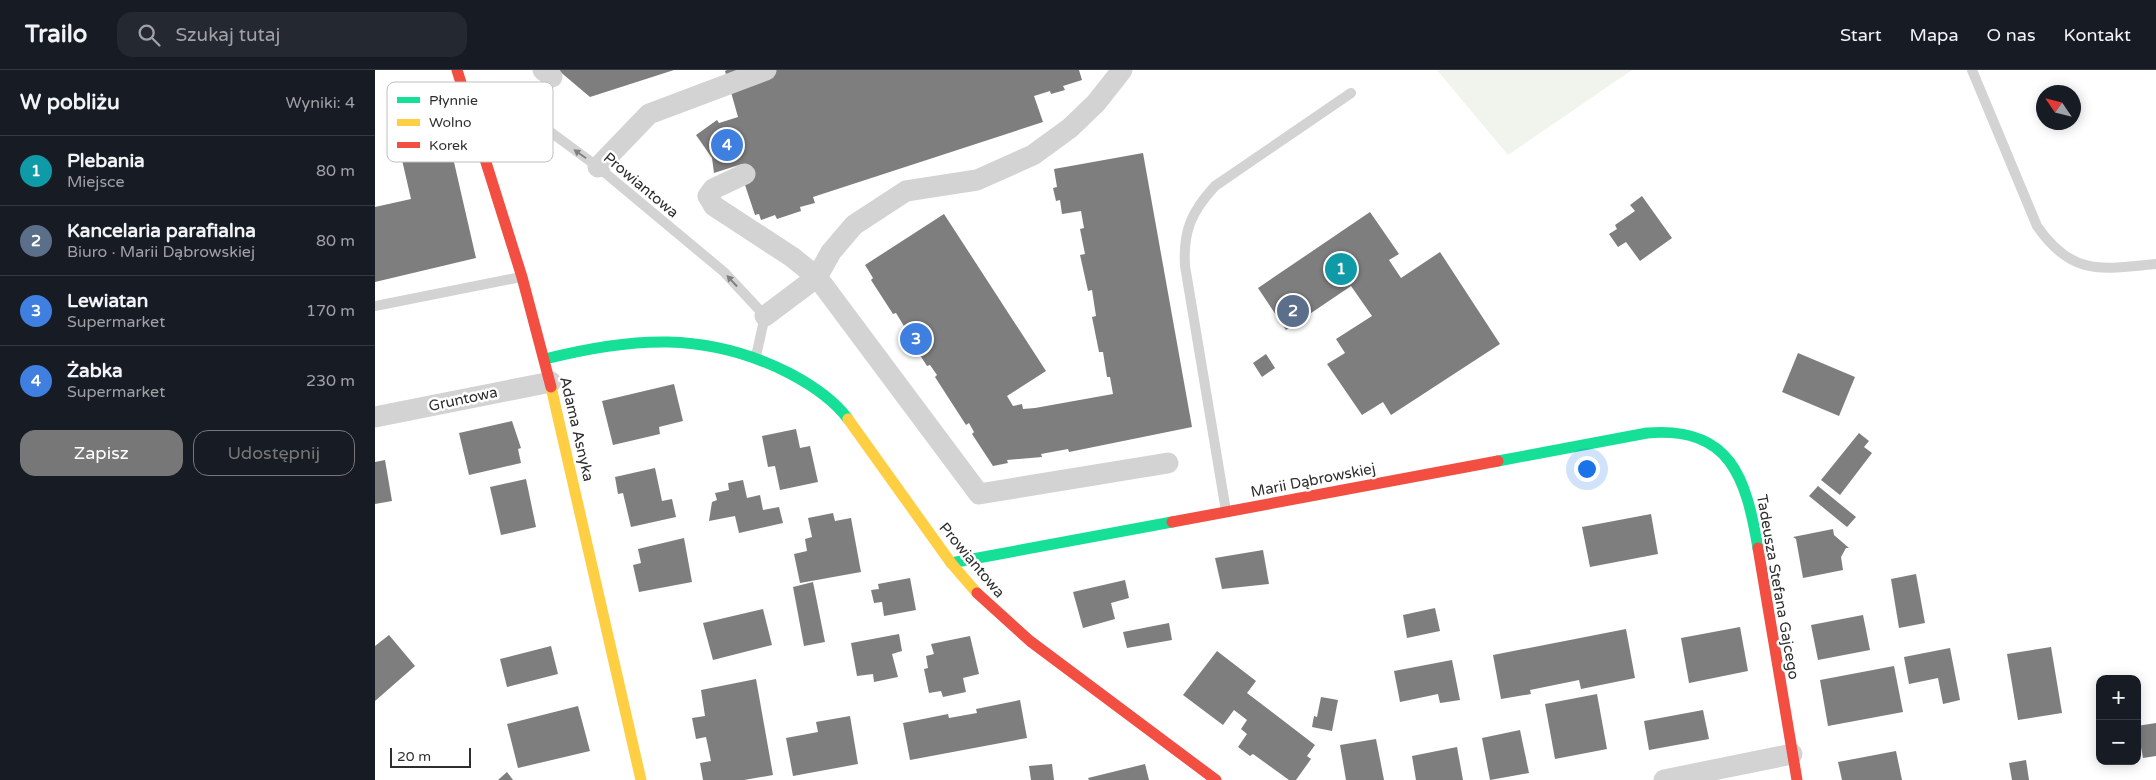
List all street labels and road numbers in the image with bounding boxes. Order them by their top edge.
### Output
street label: Prowiantowa [600,148,682,222]
street label: Adama Asnyka [556,375,598,483]
street label: Gruntowa [427,383,499,415]
street label: Marii Dąbrowskiej [1249,459,1377,501]
street label: Tadeusza Stefana Gajcego [1753,493,1803,681]
street label: Prowiantowa [935,519,1009,601]

